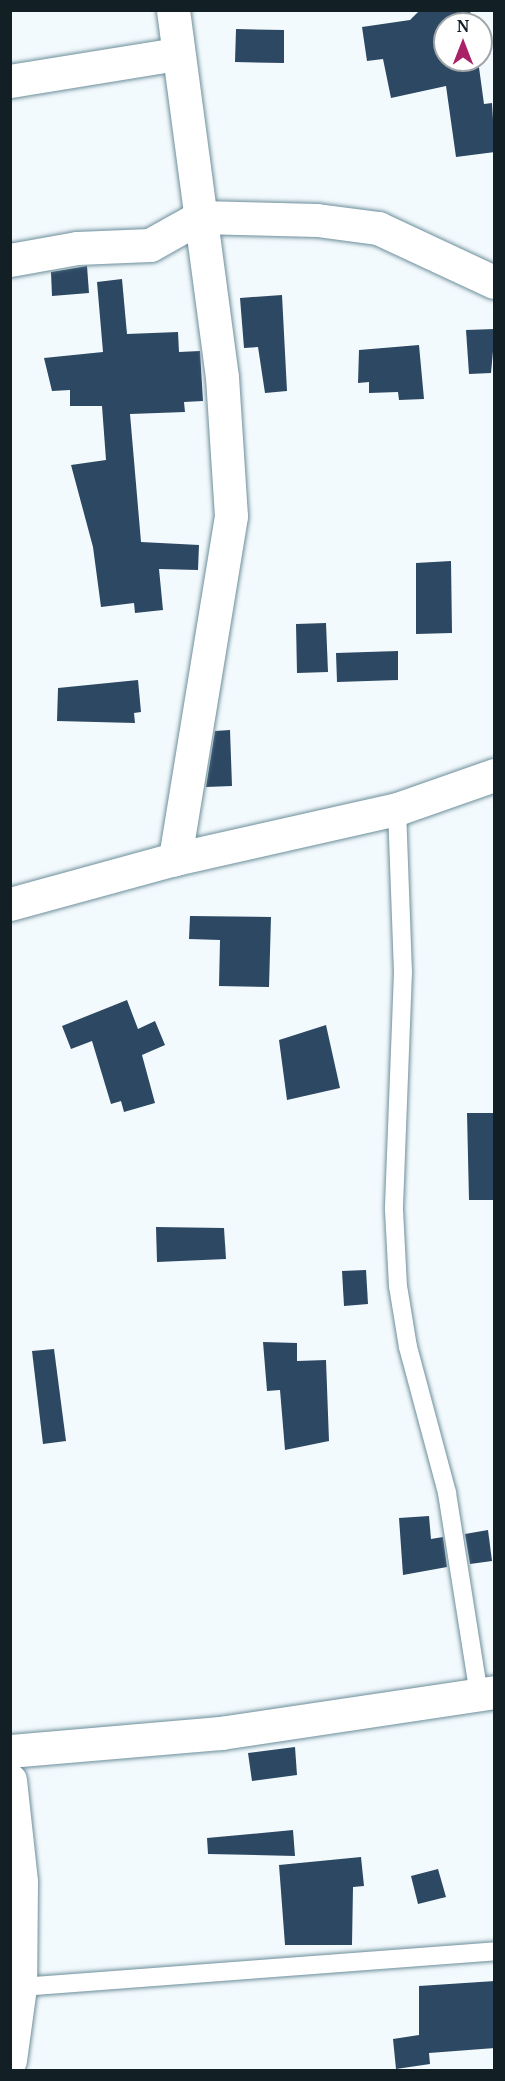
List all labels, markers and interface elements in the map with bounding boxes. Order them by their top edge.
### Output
north arrow [433,12,493,72]
text: N [457,15,469,37]

